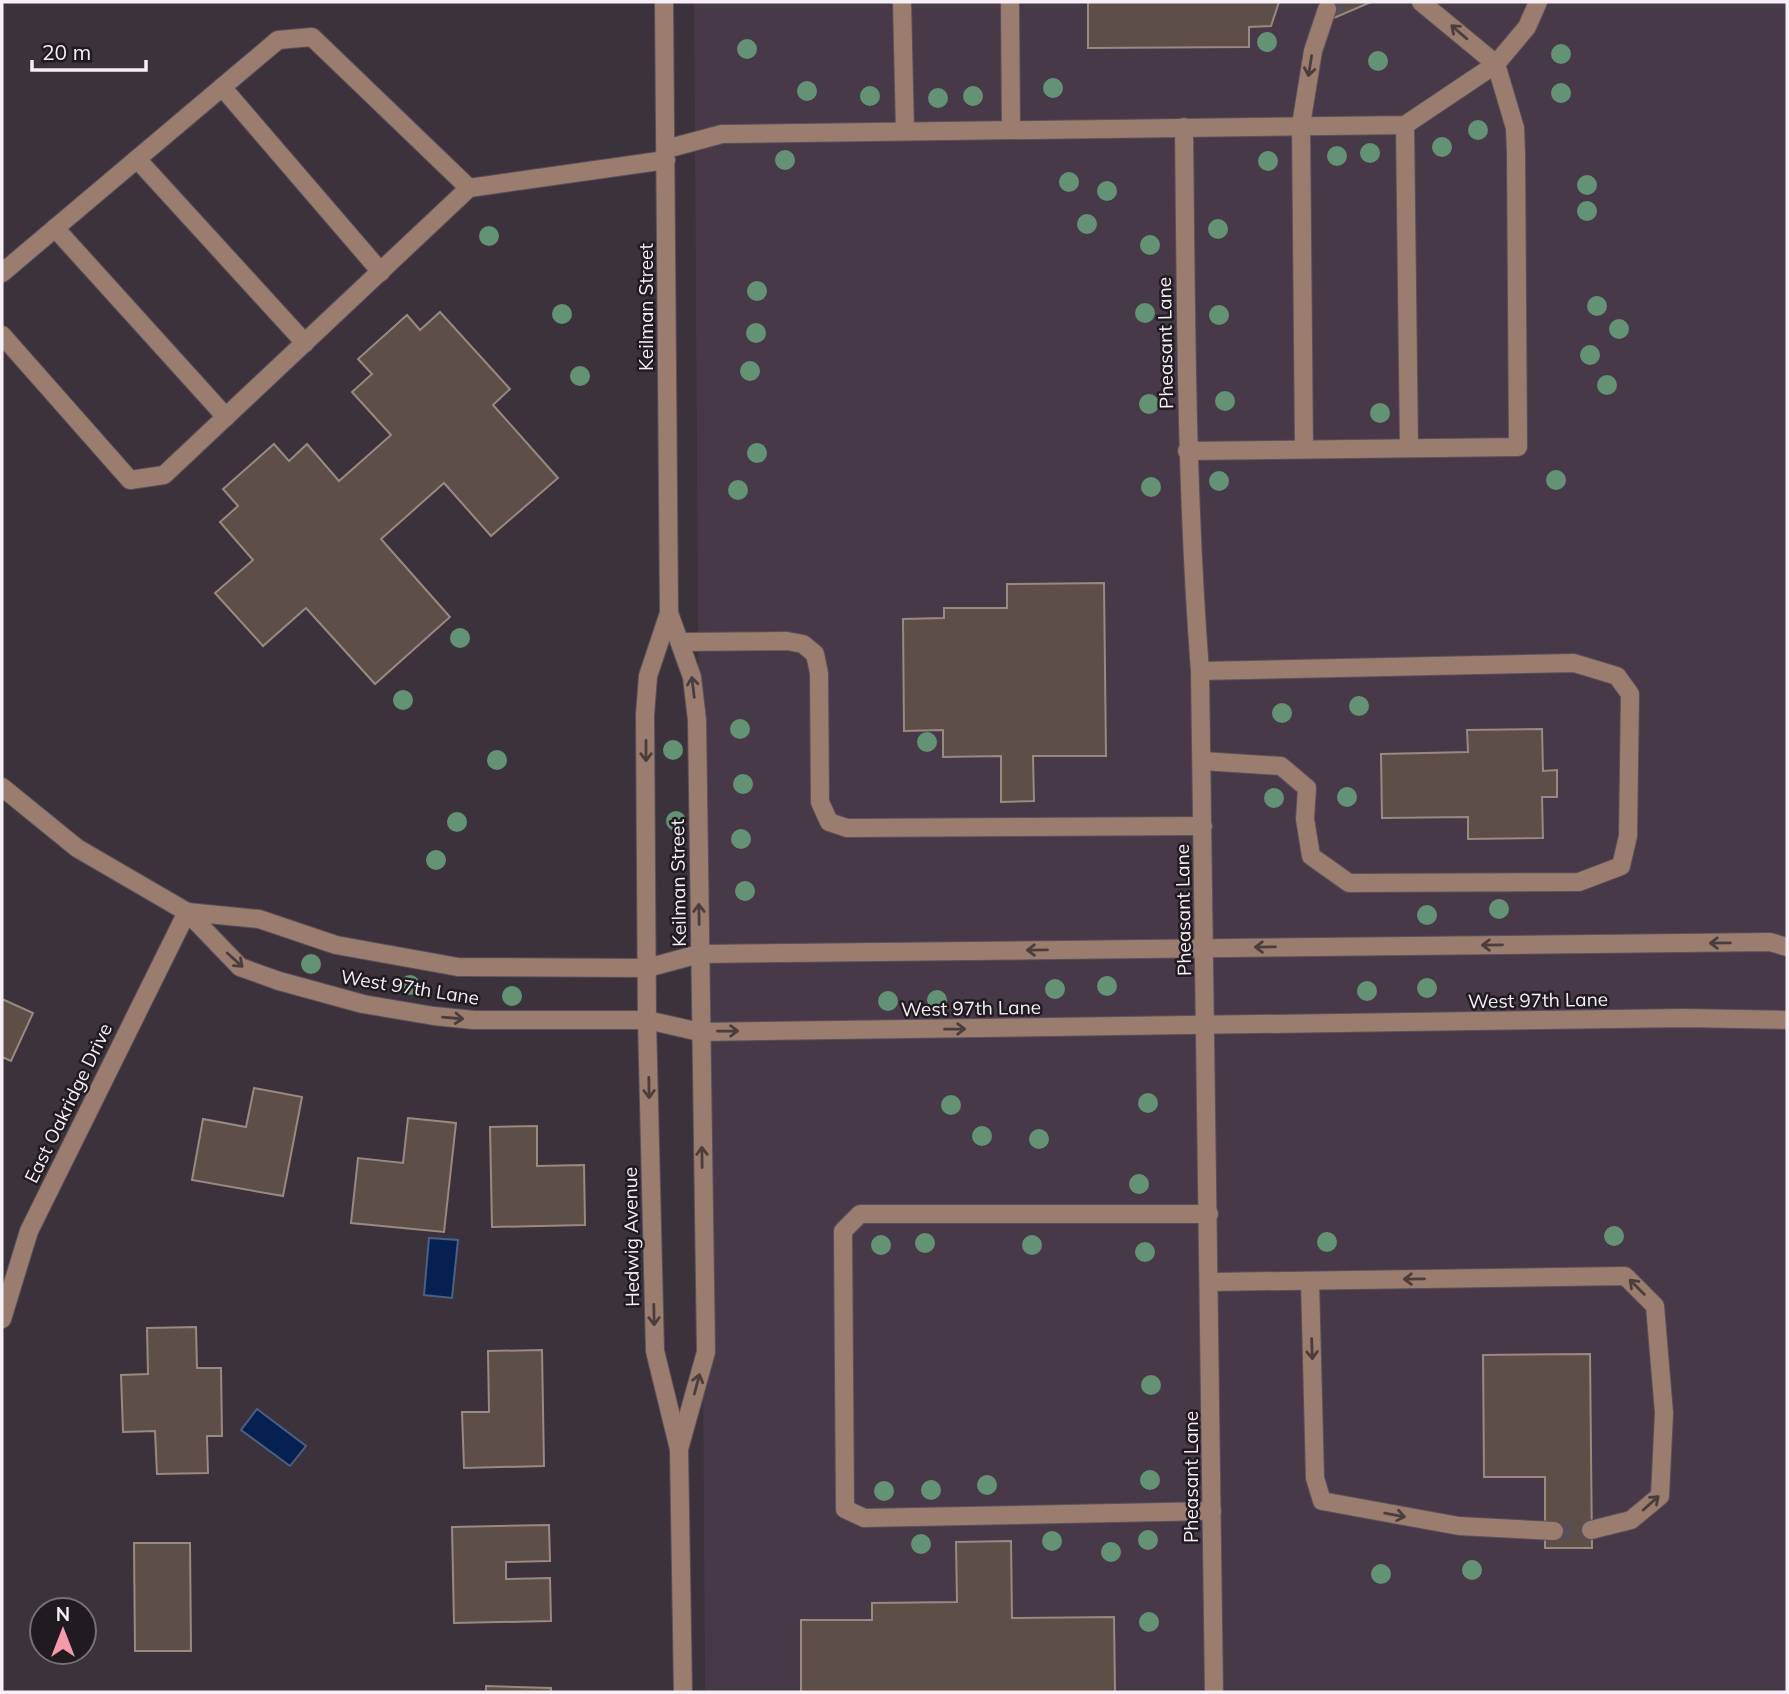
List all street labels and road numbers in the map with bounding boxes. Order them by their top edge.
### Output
street label: Keilman Street [634,243,658,371]
street label: Pheasant Lane [1152,277,1178,409]
street label: Keilman Street [665,818,691,947]
street label: Pheasant Lane [1170,844,1196,976]
street label: West 97th Lane [339,964,481,1010]
street label: West 97th Lane [1468,987,1608,1013]
street label: West 97th Lane [901,995,1041,1021]
street label: East Oakridge Drive [19,1019,117,1187]
street label: Hedwig Avenue [618,1167,644,1307]
street label: Pheasant Lane [1179,1411,1203,1543]

